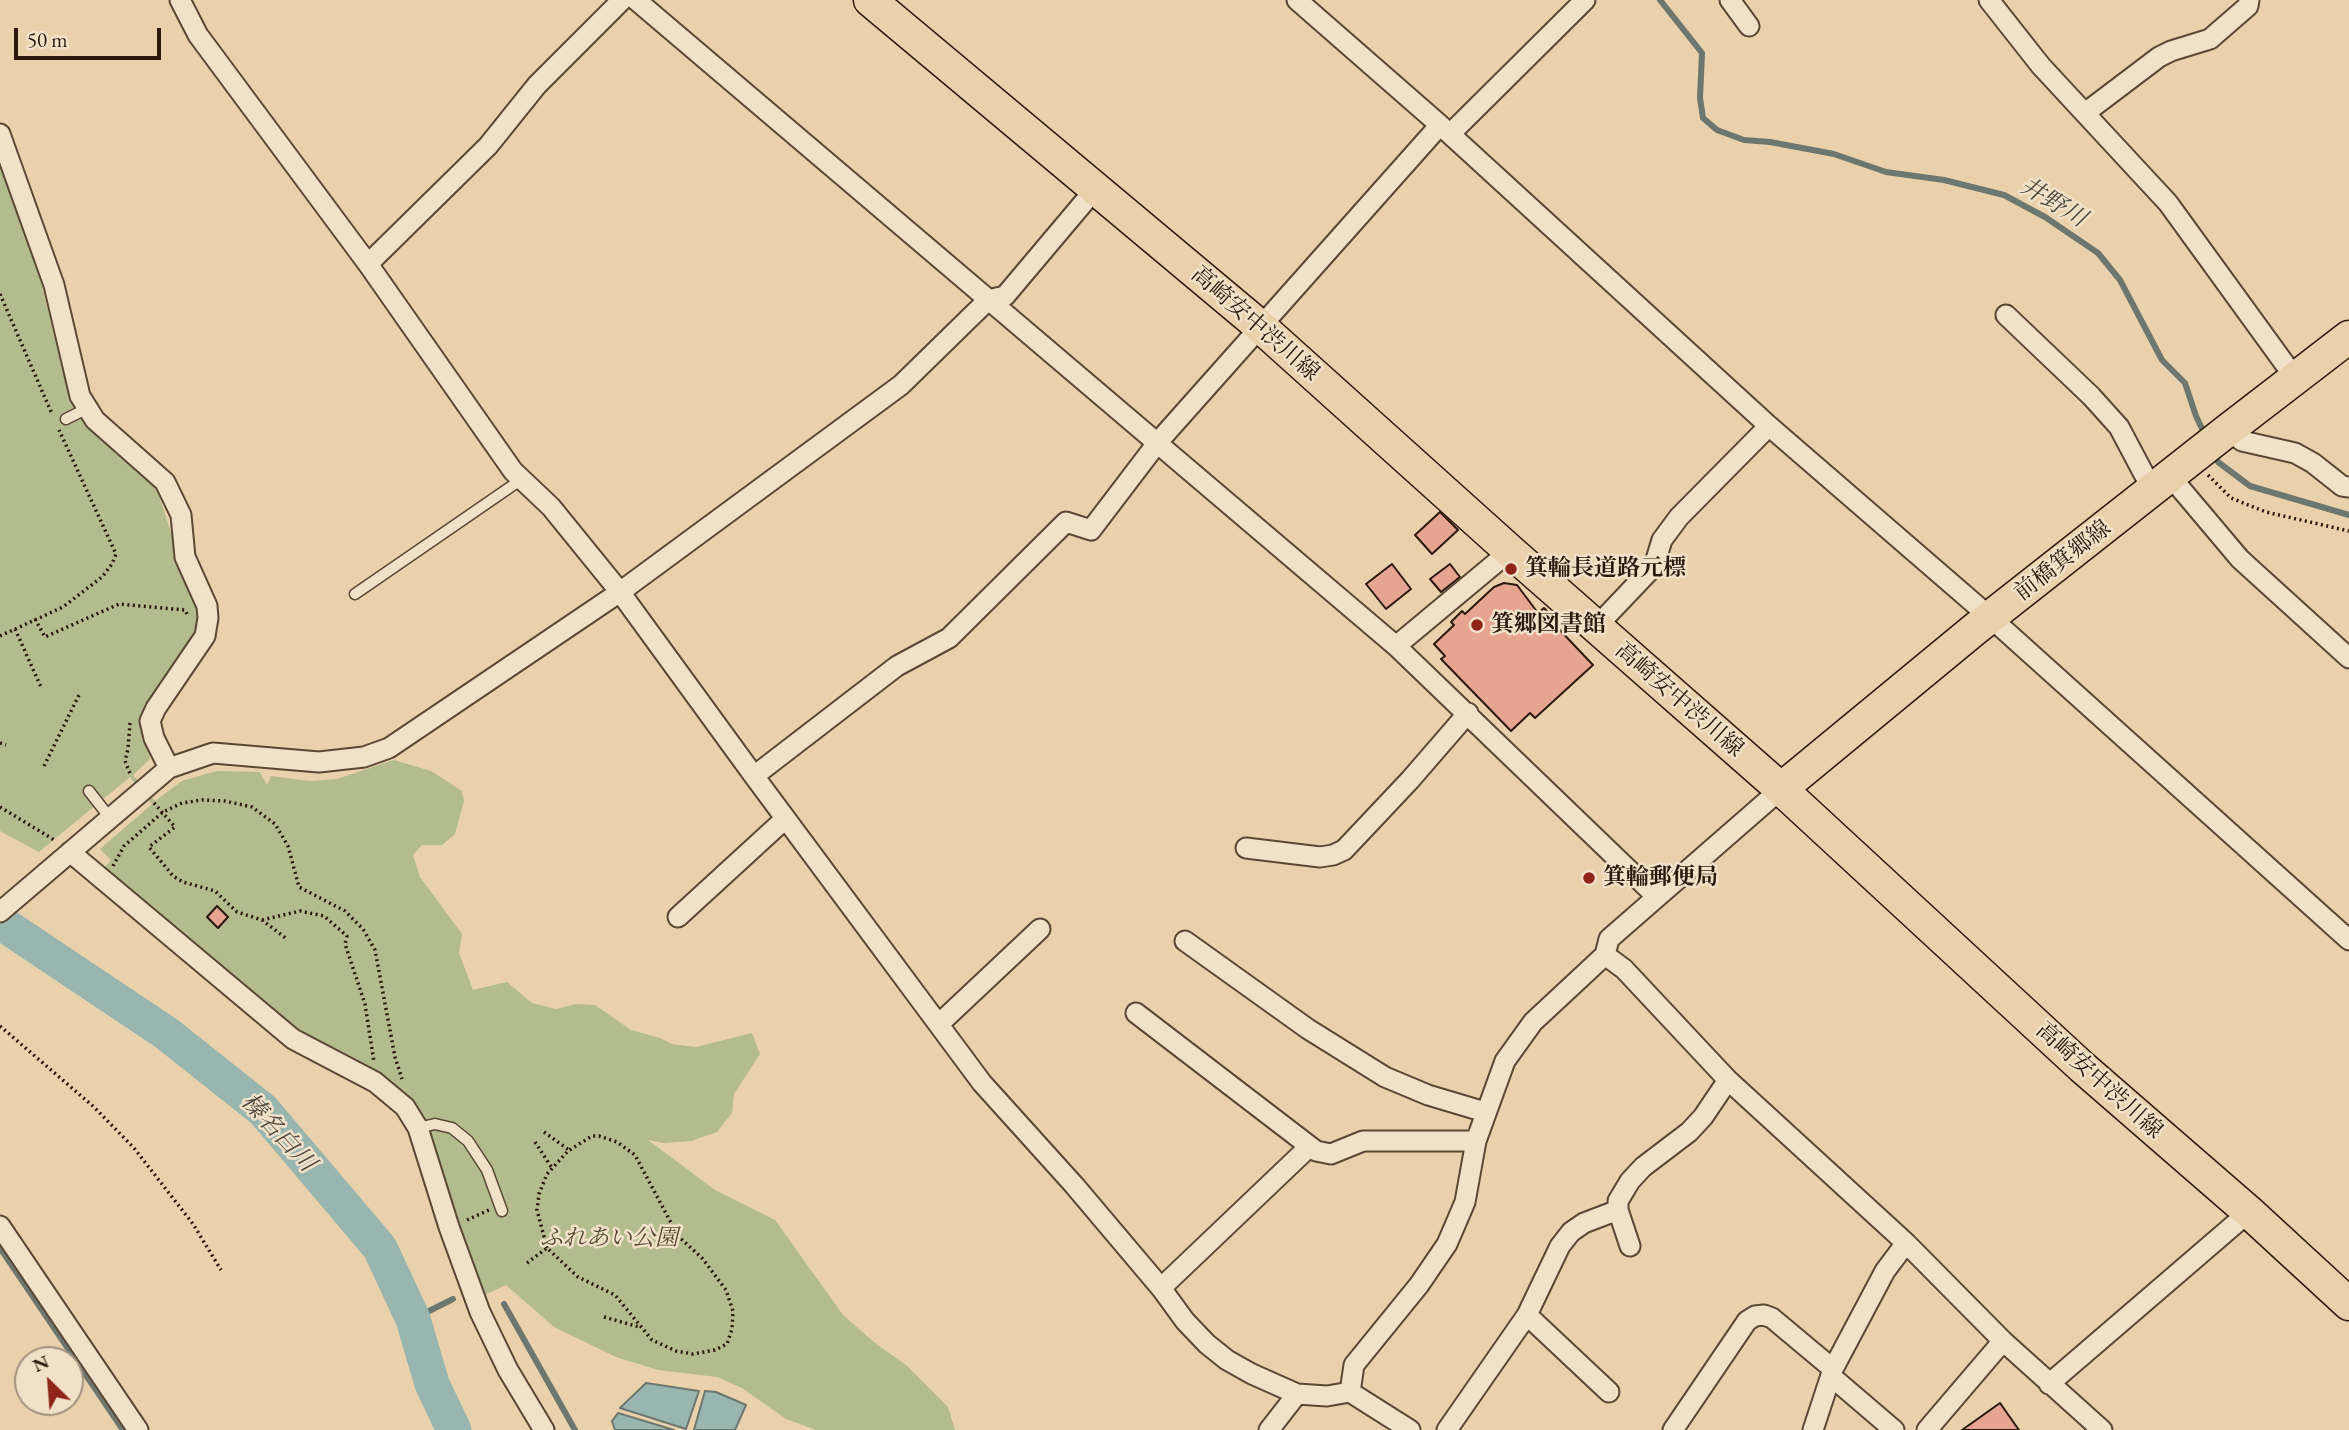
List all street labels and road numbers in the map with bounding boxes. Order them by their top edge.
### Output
street label: 高崎安中渋川線 [1185,261,1325,387]
street label: 前橋箕郷線 [2009,515,2117,607]
street label: 高崎安中渋川線 [1609,637,1749,763]
street label: 高崎安中渋川線 [2030,1017,2168,1145]

